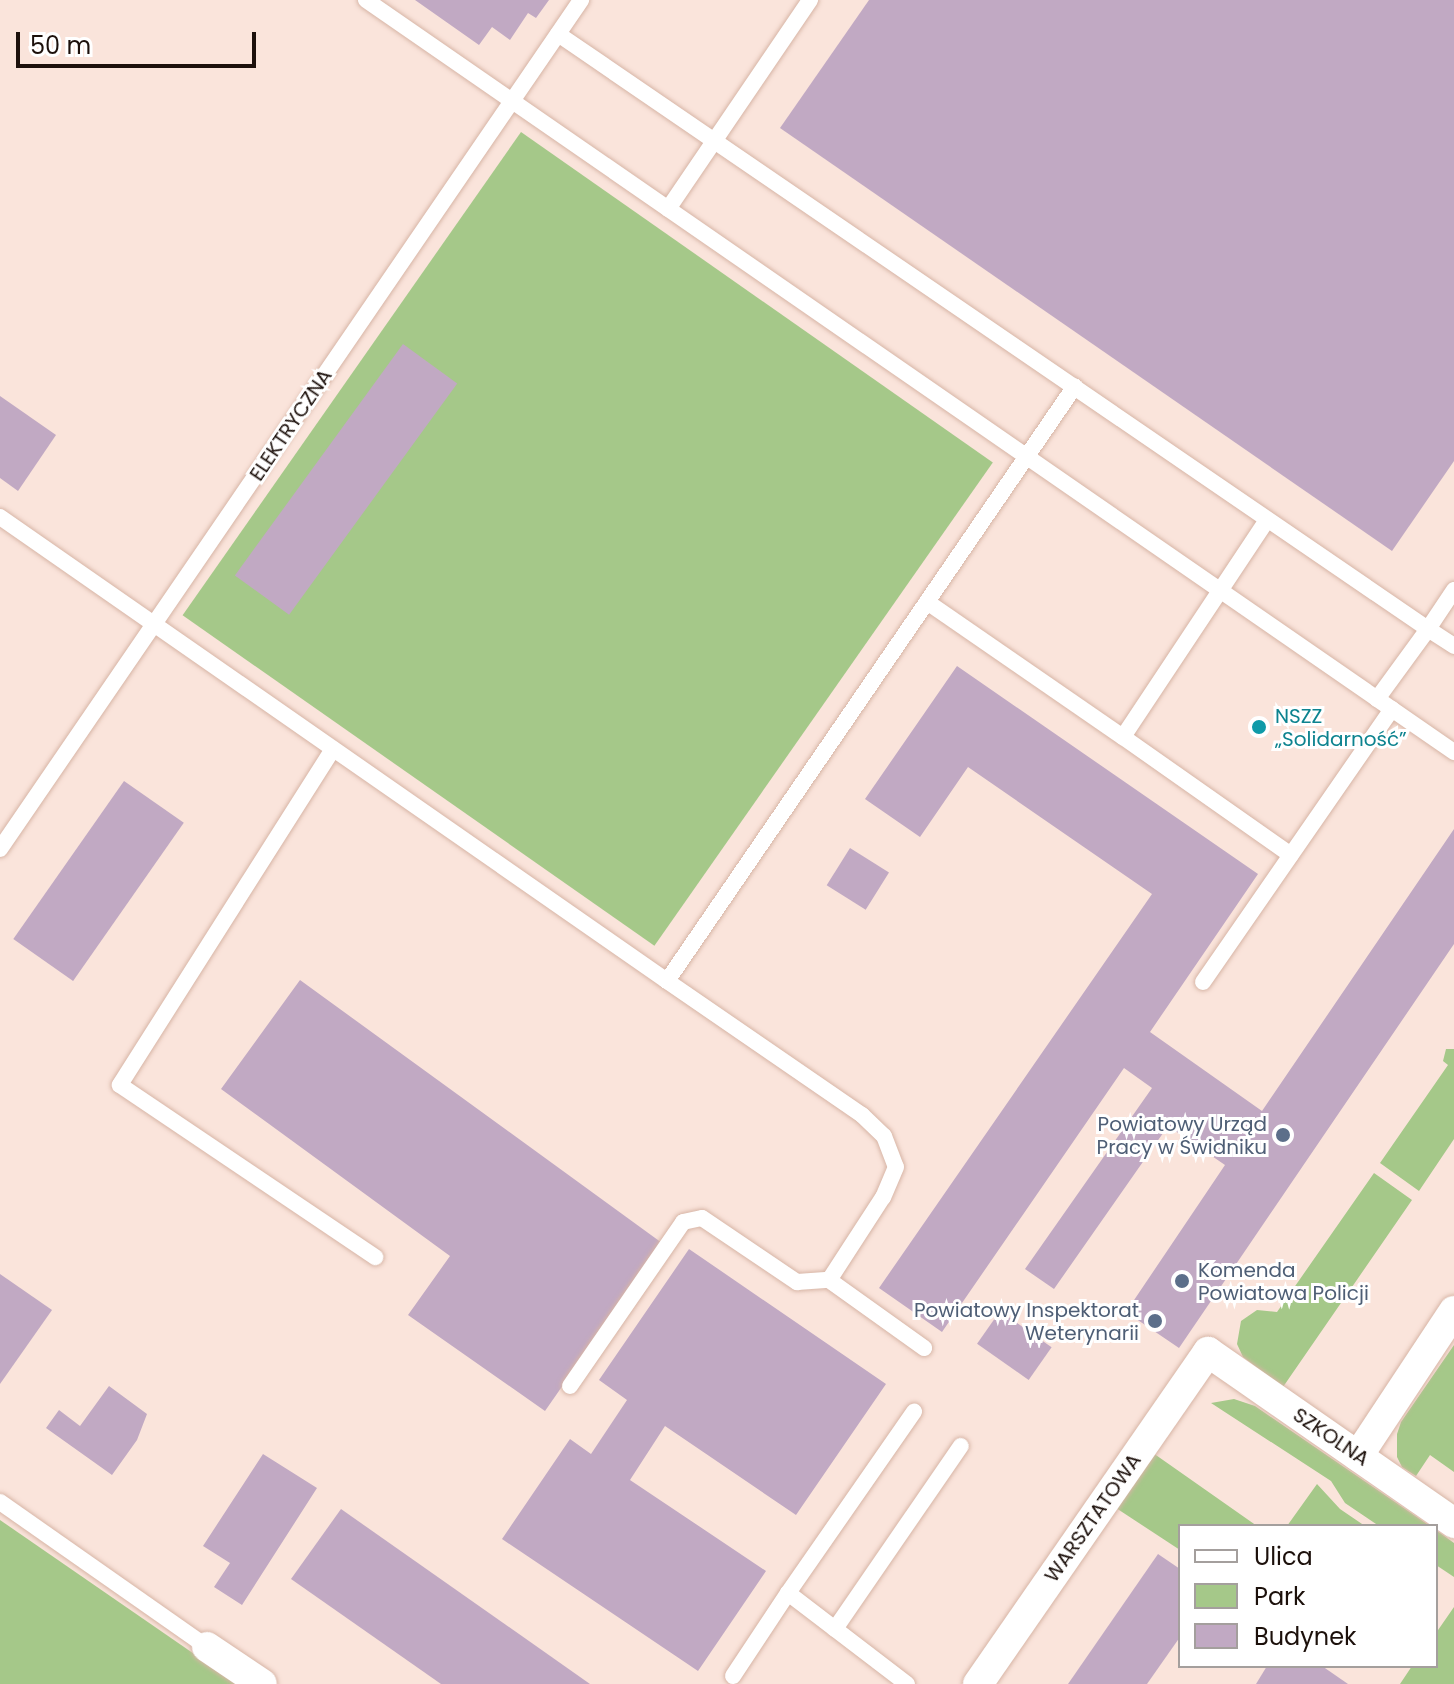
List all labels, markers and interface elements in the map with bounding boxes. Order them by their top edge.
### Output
scale bar [20,16,260,66]
text: 50 m [30,29,91,62]
street label: ELEKTRYCZNA [245,365,337,485]
place label: NSZZ „Solidarność” [1275,704,1407,751]
marker: NSZZ „Solidarność” [1250,718,1268,736]
place label: Powiatowy Urząd Pracy w Świdniku [1097,1112,1267,1159]
marker: Powiatowy Urząd Pracy w Świdniku [1274,1126,1292,1144]
place label: Komenda Powiatowa Policji [1198,1258,1369,1305]
marker: Komenda Powiatowa Policji [1173,1272,1191,1290]
place label: Powiatowy Inspektorat Weterynarii [914,1298,1139,1345]
marker: Powiatowy Inspektorat Weterynarii [1146,1312,1164,1330]
street label: SZKOLNA [1288,1403,1374,1471]
street label: WARSZTATOWA [1040,1449,1146,1587]
legend [1178,1524,1438,1668]
text: Ulica [1254,1540,1313,1573]
text: Park [1254,1580,1305,1613]
text: Budynek [1254,1620,1356,1653]

